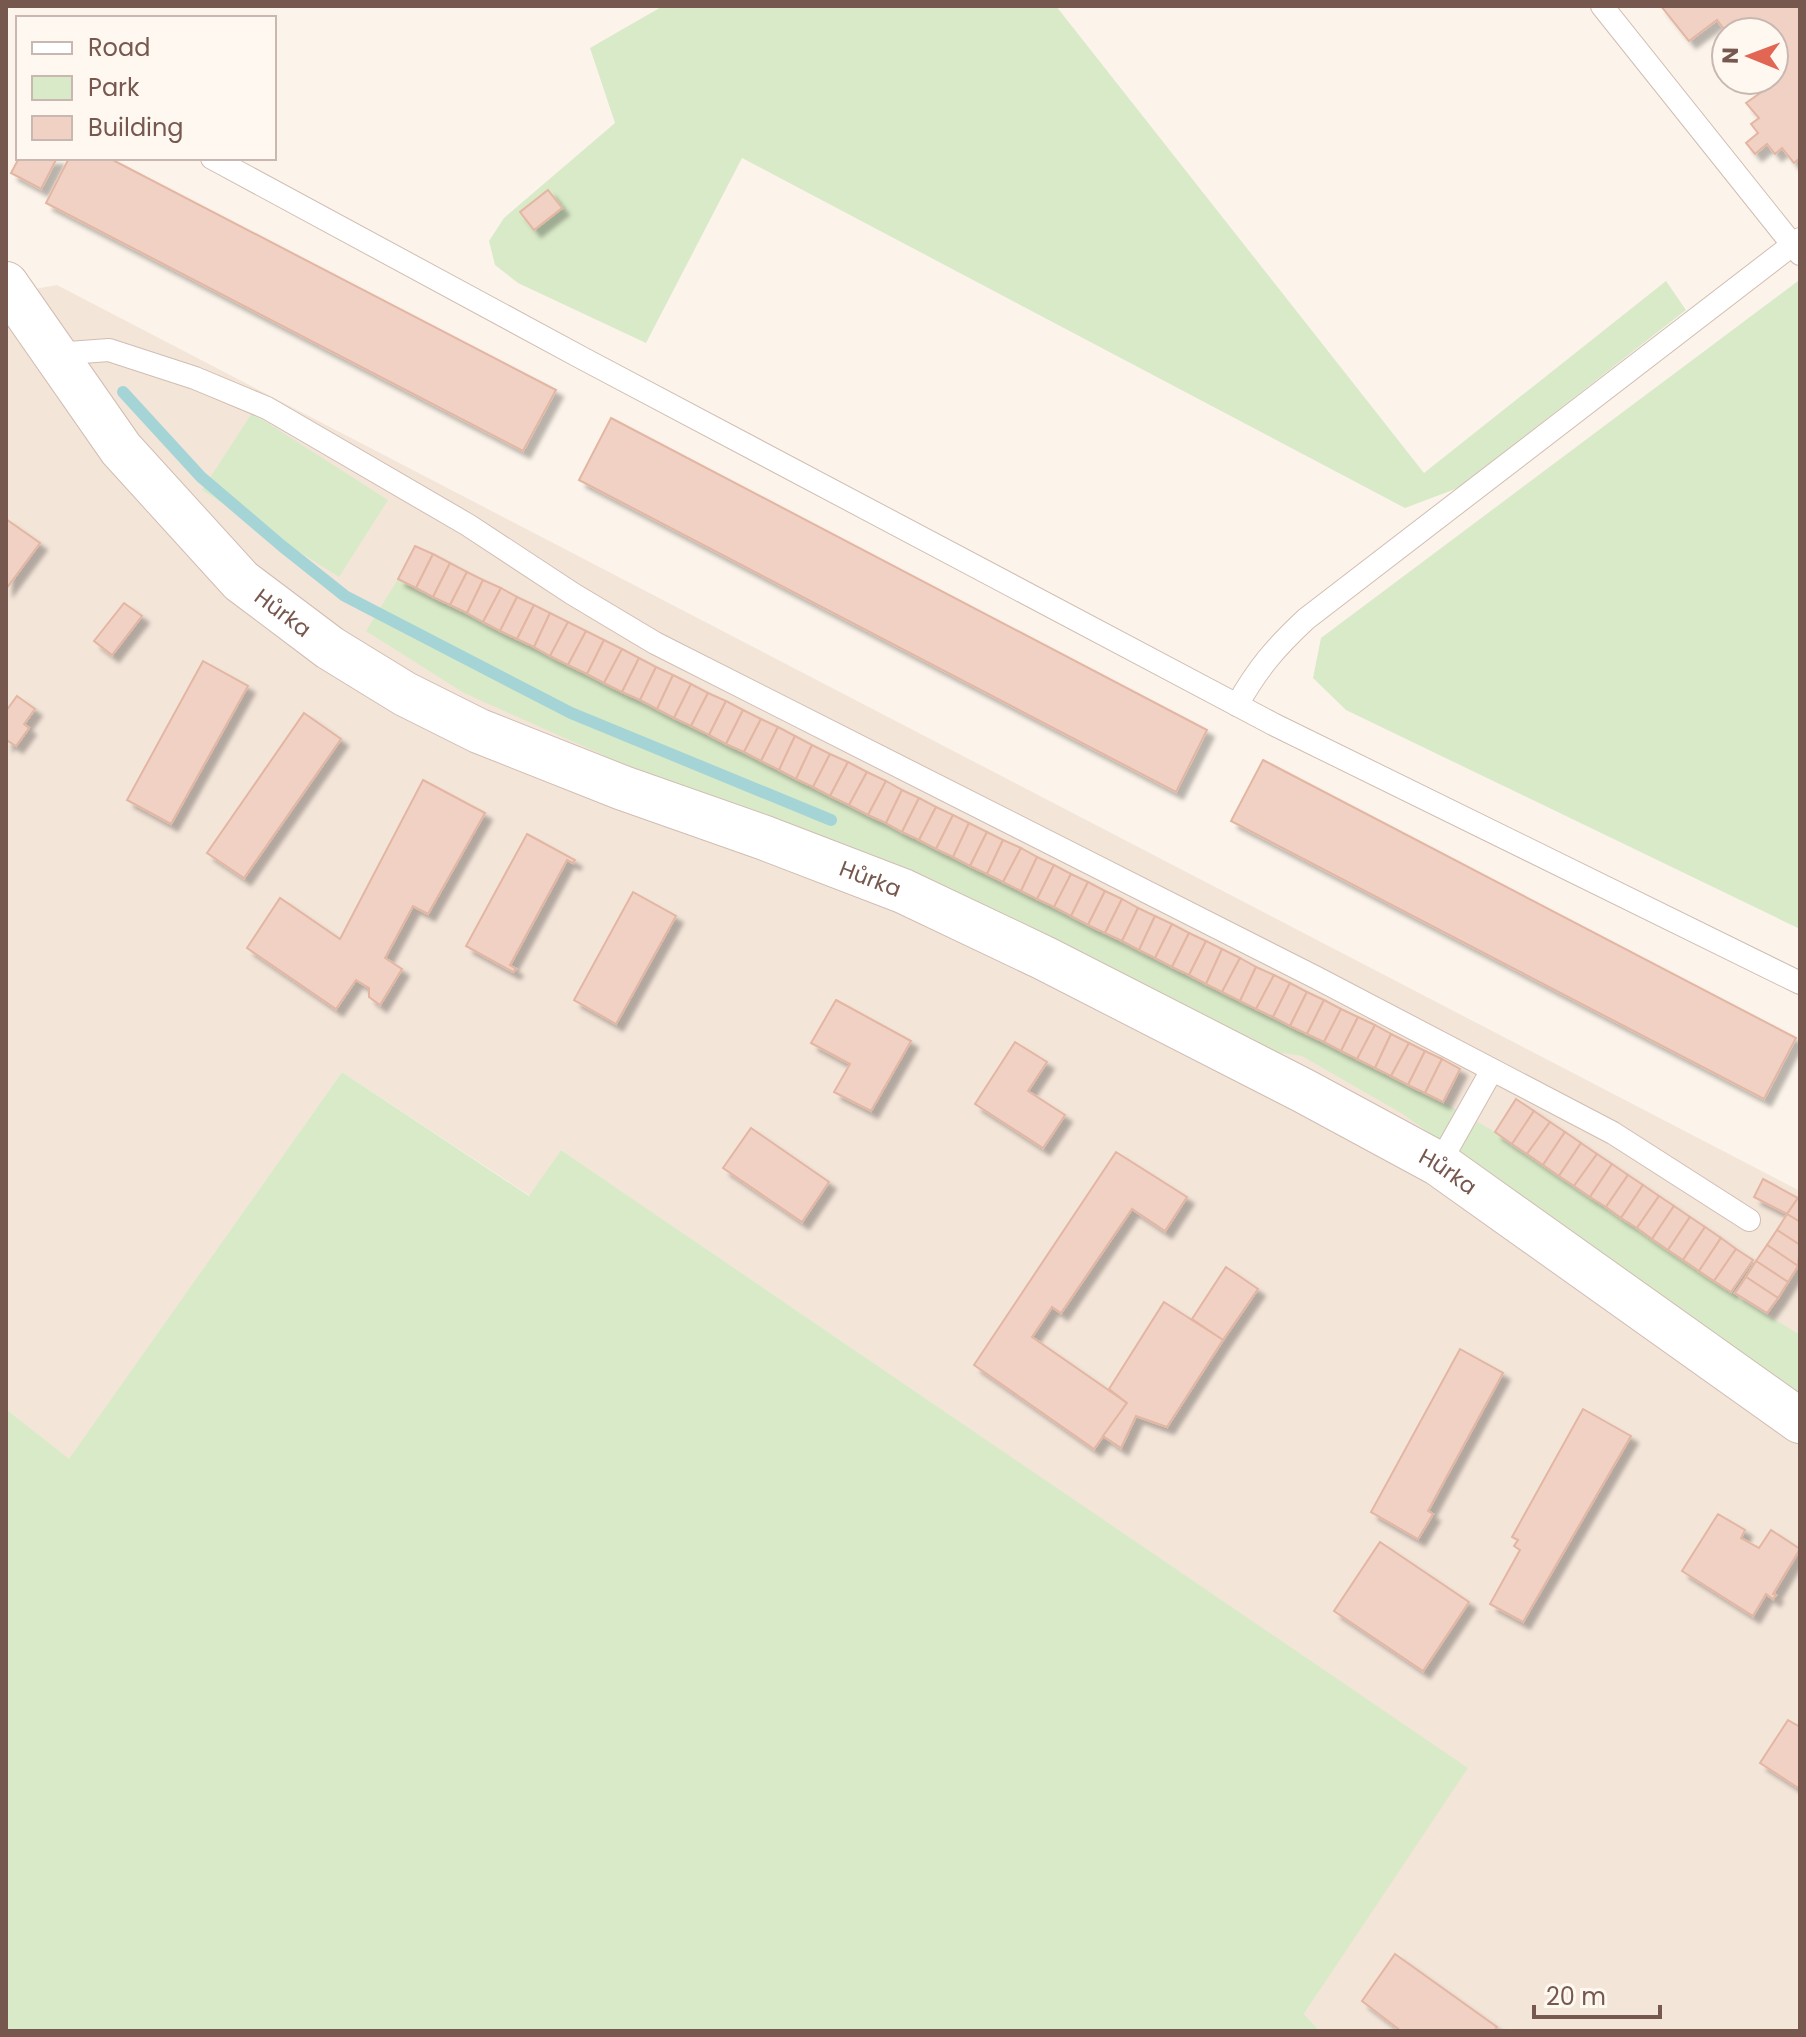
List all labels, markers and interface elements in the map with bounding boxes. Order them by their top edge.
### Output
legend [16,16,276,160]
north arrow [1710,16,1790,96]
text: Road [88,31,150,64]
text: N [1715,47,1746,64]
text: Park [88,71,140,104]
text: Building [88,111,184,144]
street label: Hůrka [248,581,318,644]
street label: Hůrka [835,853,906,904]
street label: Hůrka [1414,1141,1483,1202]
scale bar [1534,1969,1660,2019]
text: 20 m [1546,1980,1606,2013]

